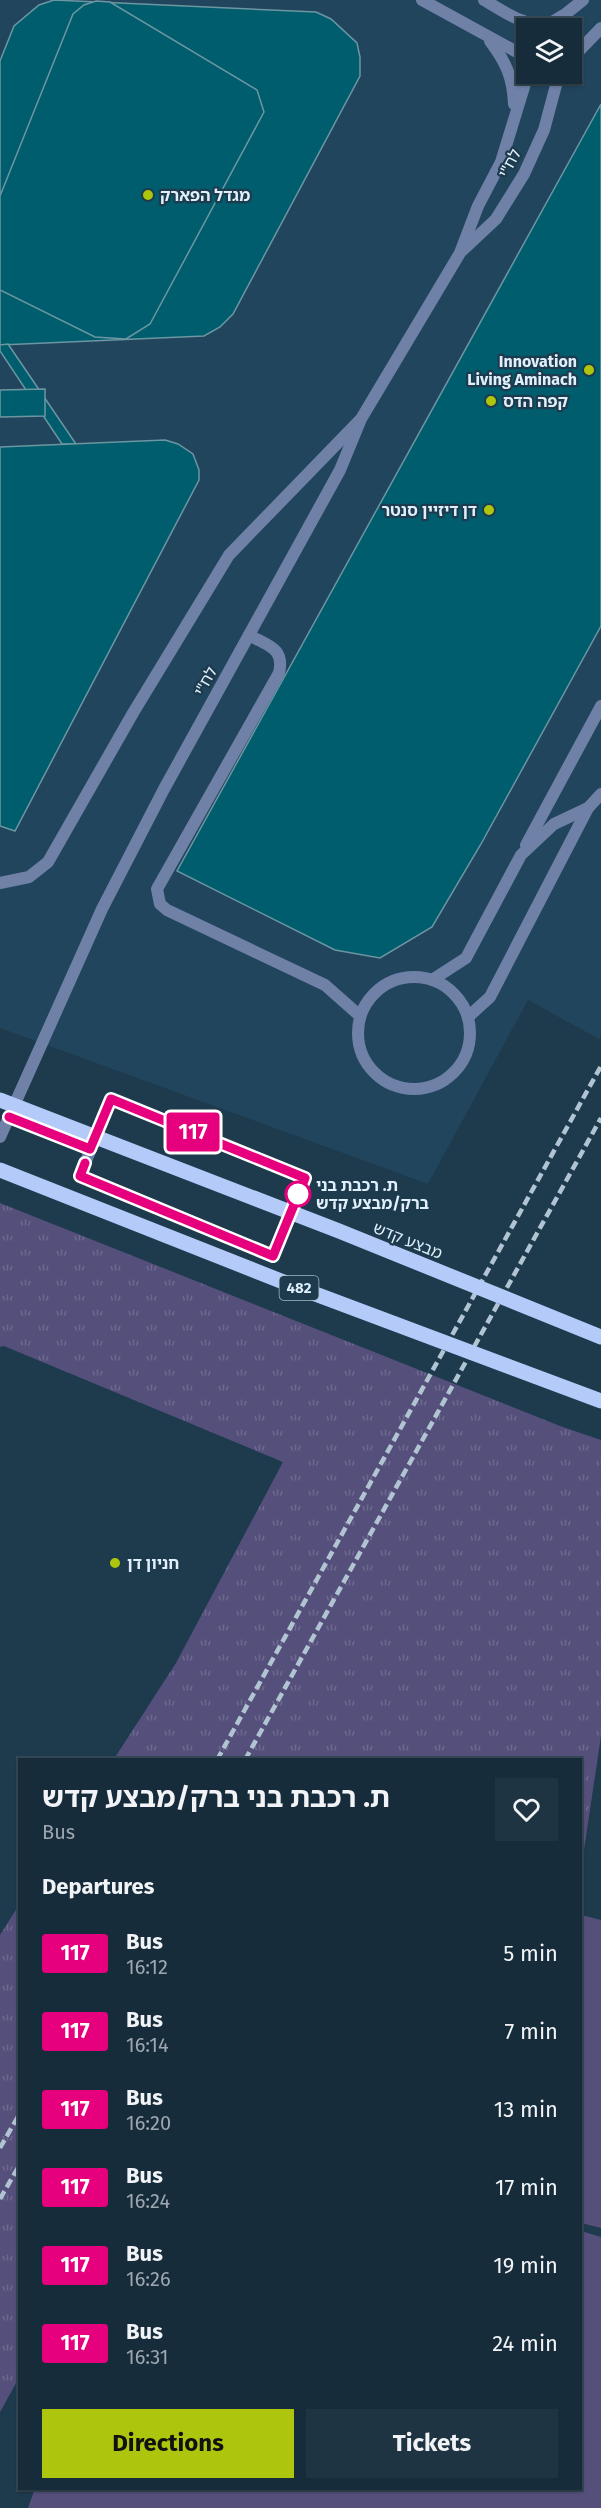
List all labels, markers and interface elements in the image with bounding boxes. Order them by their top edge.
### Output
map controls [516,18,582,84]
button: layers [516,18,582,84]
street label: לח"י [494,146,525,181]
place label: מגדל הפארק [160,186,250,205]
marker: מגדל הפארק [141,188,155,202]
place label: Innovation Living Aminach [467,352,577,389]
marker: Innovation Living Aminach [582,363,596,377]
place label: קפה הדס [503,392,569,411]
marker: קפה הדס [484,394,498,408]
place label: דן דיזיין סנטר [382,501,477,520]
marker: דן דיזיין סנטר [482,503,496,517]
street label: לח"י [190,663,221,699]
line badge: 117 [158,1112,228,1152]
text: 117 [179,1119,207,1145]
place label: ת. רכבת בני ברק/מבצע קדש [316,1176,430,1213]
marker: ת. רכבת בני ברק/מבצע קדש [285,1181,311,1207]
street label: מבצע קדש [371,1218,445,1263]
road number: 482 [280,1276,318,1300]
place label: חניון דן [127,1554,179,1573]
marker: חניון דן [108,1556,122,1570]
button: heart [495,1778,558,1841]
text: ת. רכבת בני ברק/מבצע קדש [42,1781,390,1814]
text: Bus [42,1820,75,1844]
text: Departures [42,1873,154,1900]
text: Bus [126,1928,163,1955]
text: 117 [61,1940,89,1966]
text: 5 min [503,1940,558,1967]
text: 16:12 [126,1955,168,1979]
text: Bus [126,2006,163,2033]
text: 117 [61,2018,89,2044]
text: 7 min [504,2018,558,2045]
text: 16:14 [126,2033,169,2057]
text: Bus [126,2084,163,2111]
text: 117 [61,2096,89,2122]
text: 13 min [494,2096,558,2123]
text: 16:20 [126,2111,171,2135]
text: Bus [126,2162,163,2189]
text: 117 [61,2174,89,2200]
text: 17 min [495,2174,558,2201]
text: 16:24 [126,2189,170,2213]
text: Bus [126,2240,163,2267]
text: 117 [61,2252,89,2278]
text: 19 min [493,2252,558,2279]
text: 16:26 [126,2267,171,2291]
text: Bus [126,2318,163,2345]
text: 117 [61,2330,89,2356]
text: 24 min [492,2330,558,2357]
text: 16:31 [126,2345,168,2369]
button: Directions [42,2409,294,2478]
button: Tickets [306,2409,558,2478]

